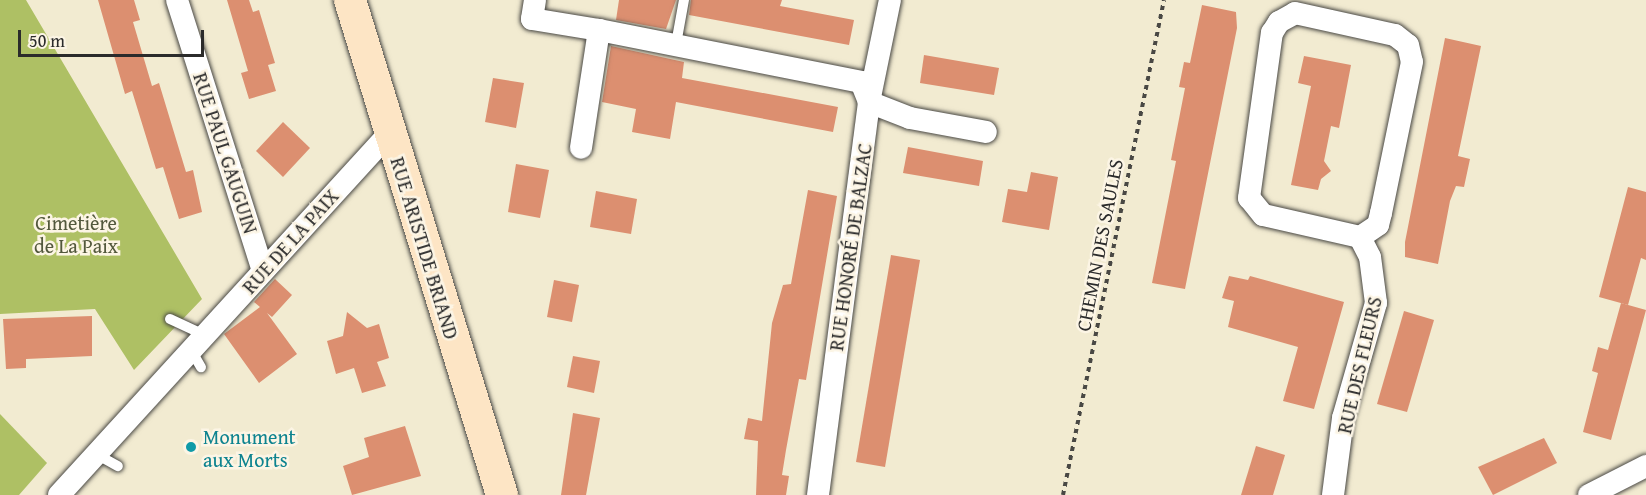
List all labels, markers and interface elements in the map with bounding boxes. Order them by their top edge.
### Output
scale bar [21,18,207,56]
text: 50 m [29,27,65,54]
street label: RUE PAUL GAUGUIN [189,69,263,237]
street label: RUE HONORÉ DE BALZAC [824,142,876,352]
street label: RUE ARISTIDE BRIAND [386,154,464,342]
street label: CHEMIN DES SAULES [1071,157,1127,333]
street label: RUE DE LA PAIX [237,184,343,298]
park label: Cimetière de La Paix [34,210,118,257]
street label: RUE DES FLEURS [1332,294,1386,436]
place label: Monument aux Morts [203,424,296,471]
marker: Monument aux Morts [184,440,198,454]

